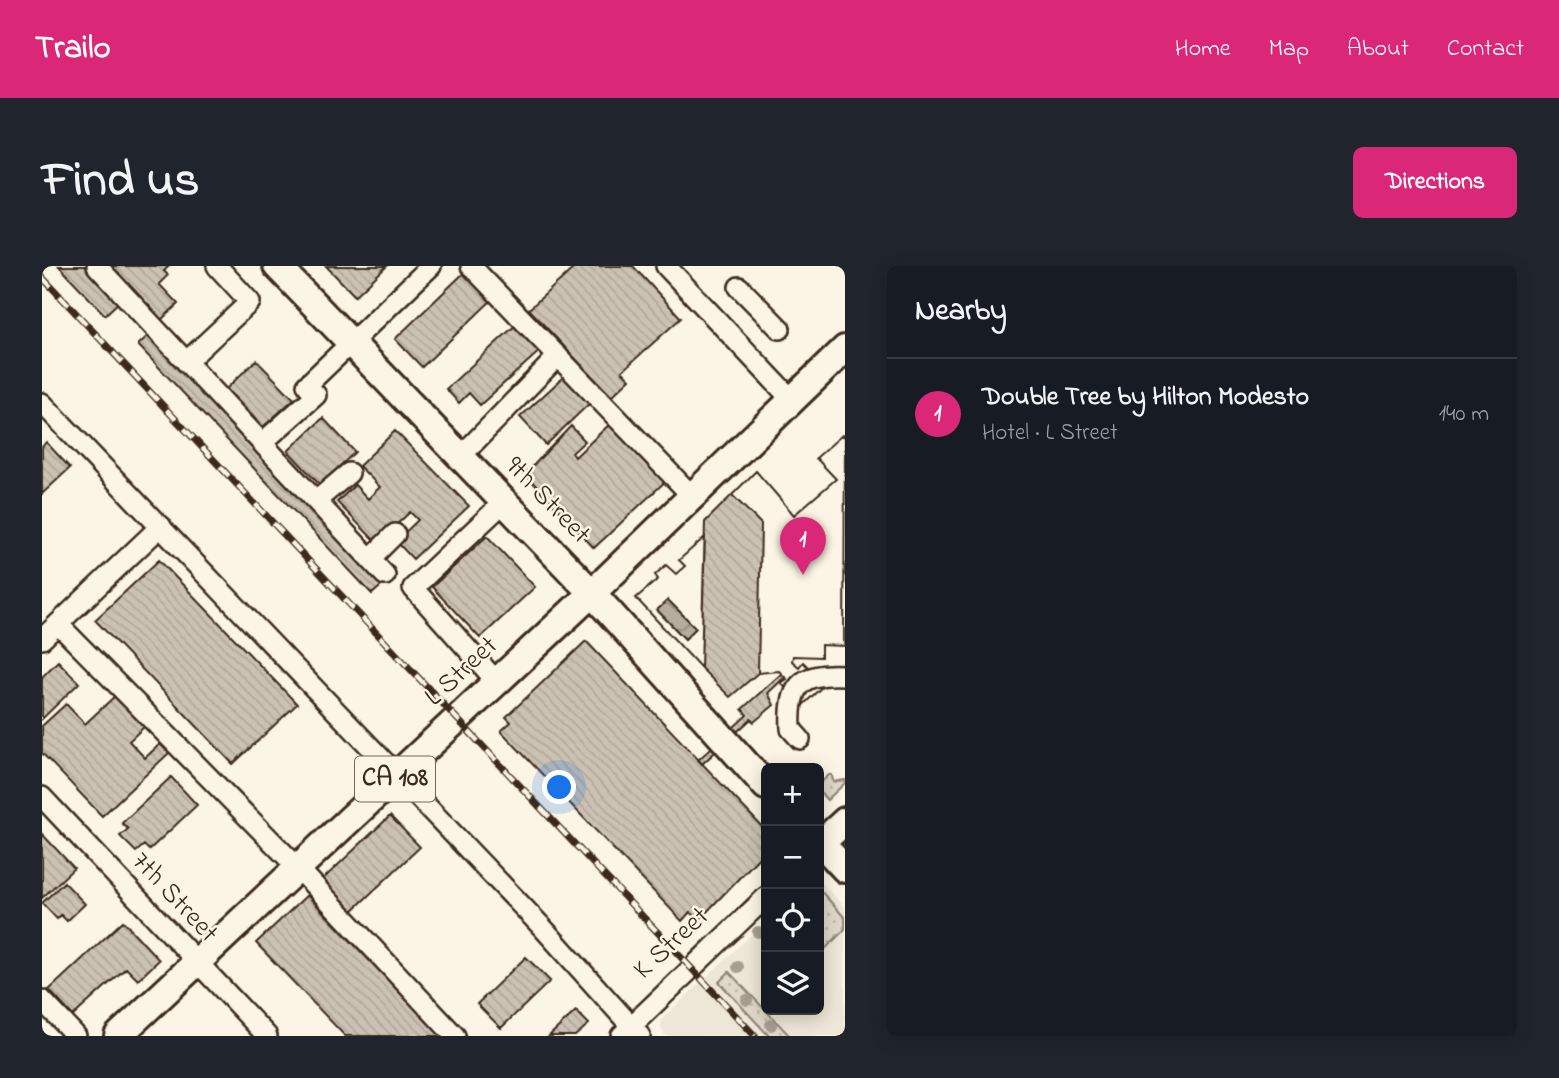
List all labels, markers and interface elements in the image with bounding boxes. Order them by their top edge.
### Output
text: Trailo [35,25,111,73]
text: Home [1175,32,1231,67]
text: Map [1269,32,1309,67]
text: About [1347,32,1409,67]
text: Contact [1447,32,1524,67]
text: Find us [42,146,199,218]
button: Directions [1353,147,1517,218]
text: Nearby [915,290,1007,334]
text: Double Tree by Hilton Modesto [982,379,1309,417]
text: 1 [934,398,942,431]
text: 140 m [1439,398,1489,431]
text: Hotel · L Street [982,417,1118,450]
street label: 9th Street [494,448,600,554]
pin: 1 [780,517,826,575]
street label: L Street [416,627,508,717]
road number: CA 108 [355,757,435,802]
map controls [761,763,824,1015]
button: + [761,763,824,826]
your location [542,770,576,804]
button: − [761,826,824,889]
street label: 7th Street [121,843,227,953]
button: locate [761,889,824,952]
street label: K Street [625,898,719,990]
button: layers [761,952,824,1015]

